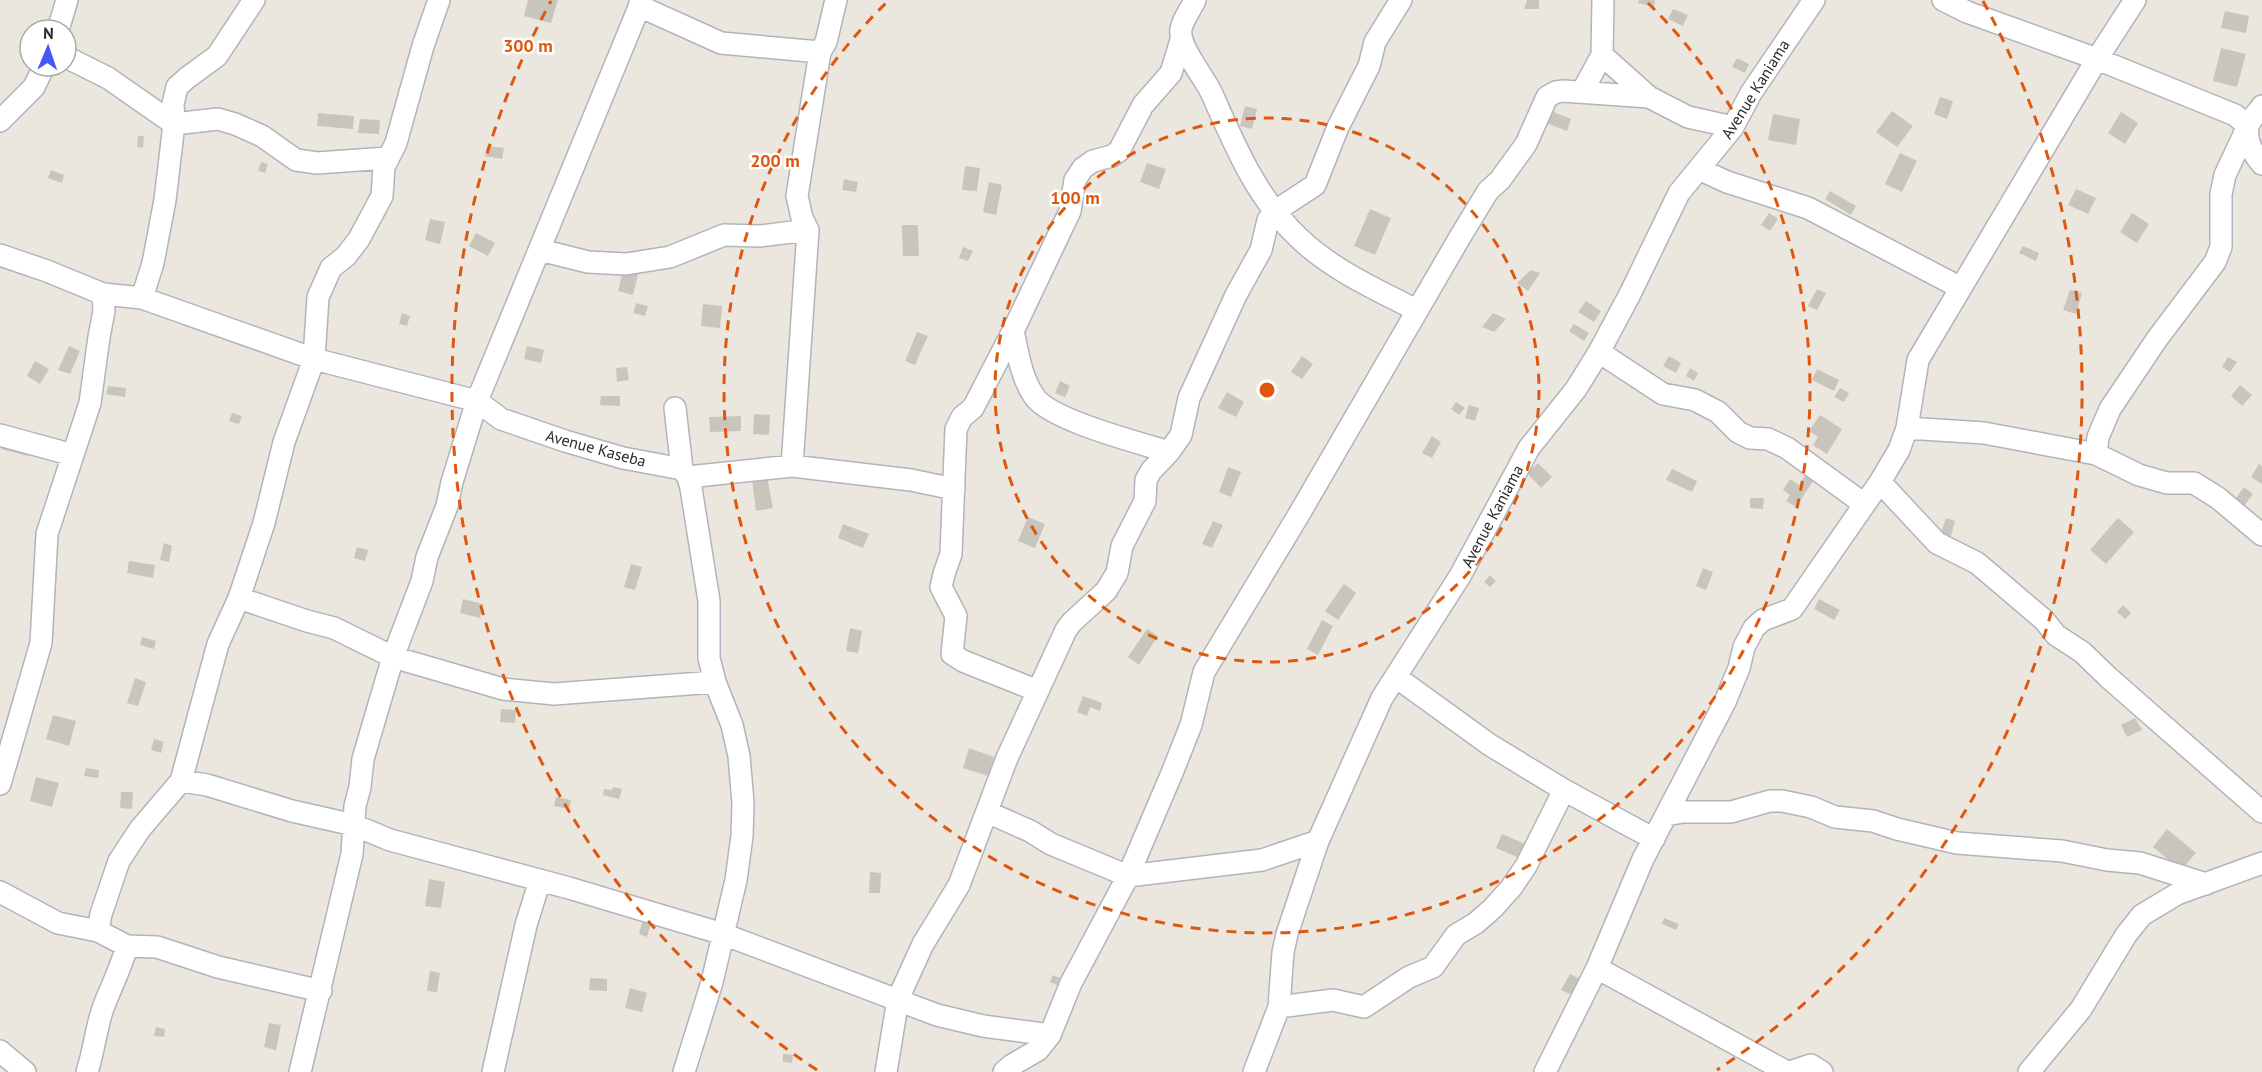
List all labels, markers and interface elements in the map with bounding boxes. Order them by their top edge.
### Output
north arrow [18,18,78,78]
text: N [43,23,54,43]
text: 300 m [503,34,553,57]
street label: Avenue Kaniama [1716,36,1794,142]
text: 200 m [750,149,800,172]
text: 100 m [1050,186,1100,209]
centre of rings [1257,380,1277,400]
street label: Avenue Kaseba [544,425,648,471]
street label: Avenue Kaniama [1457,461,1527,571]

